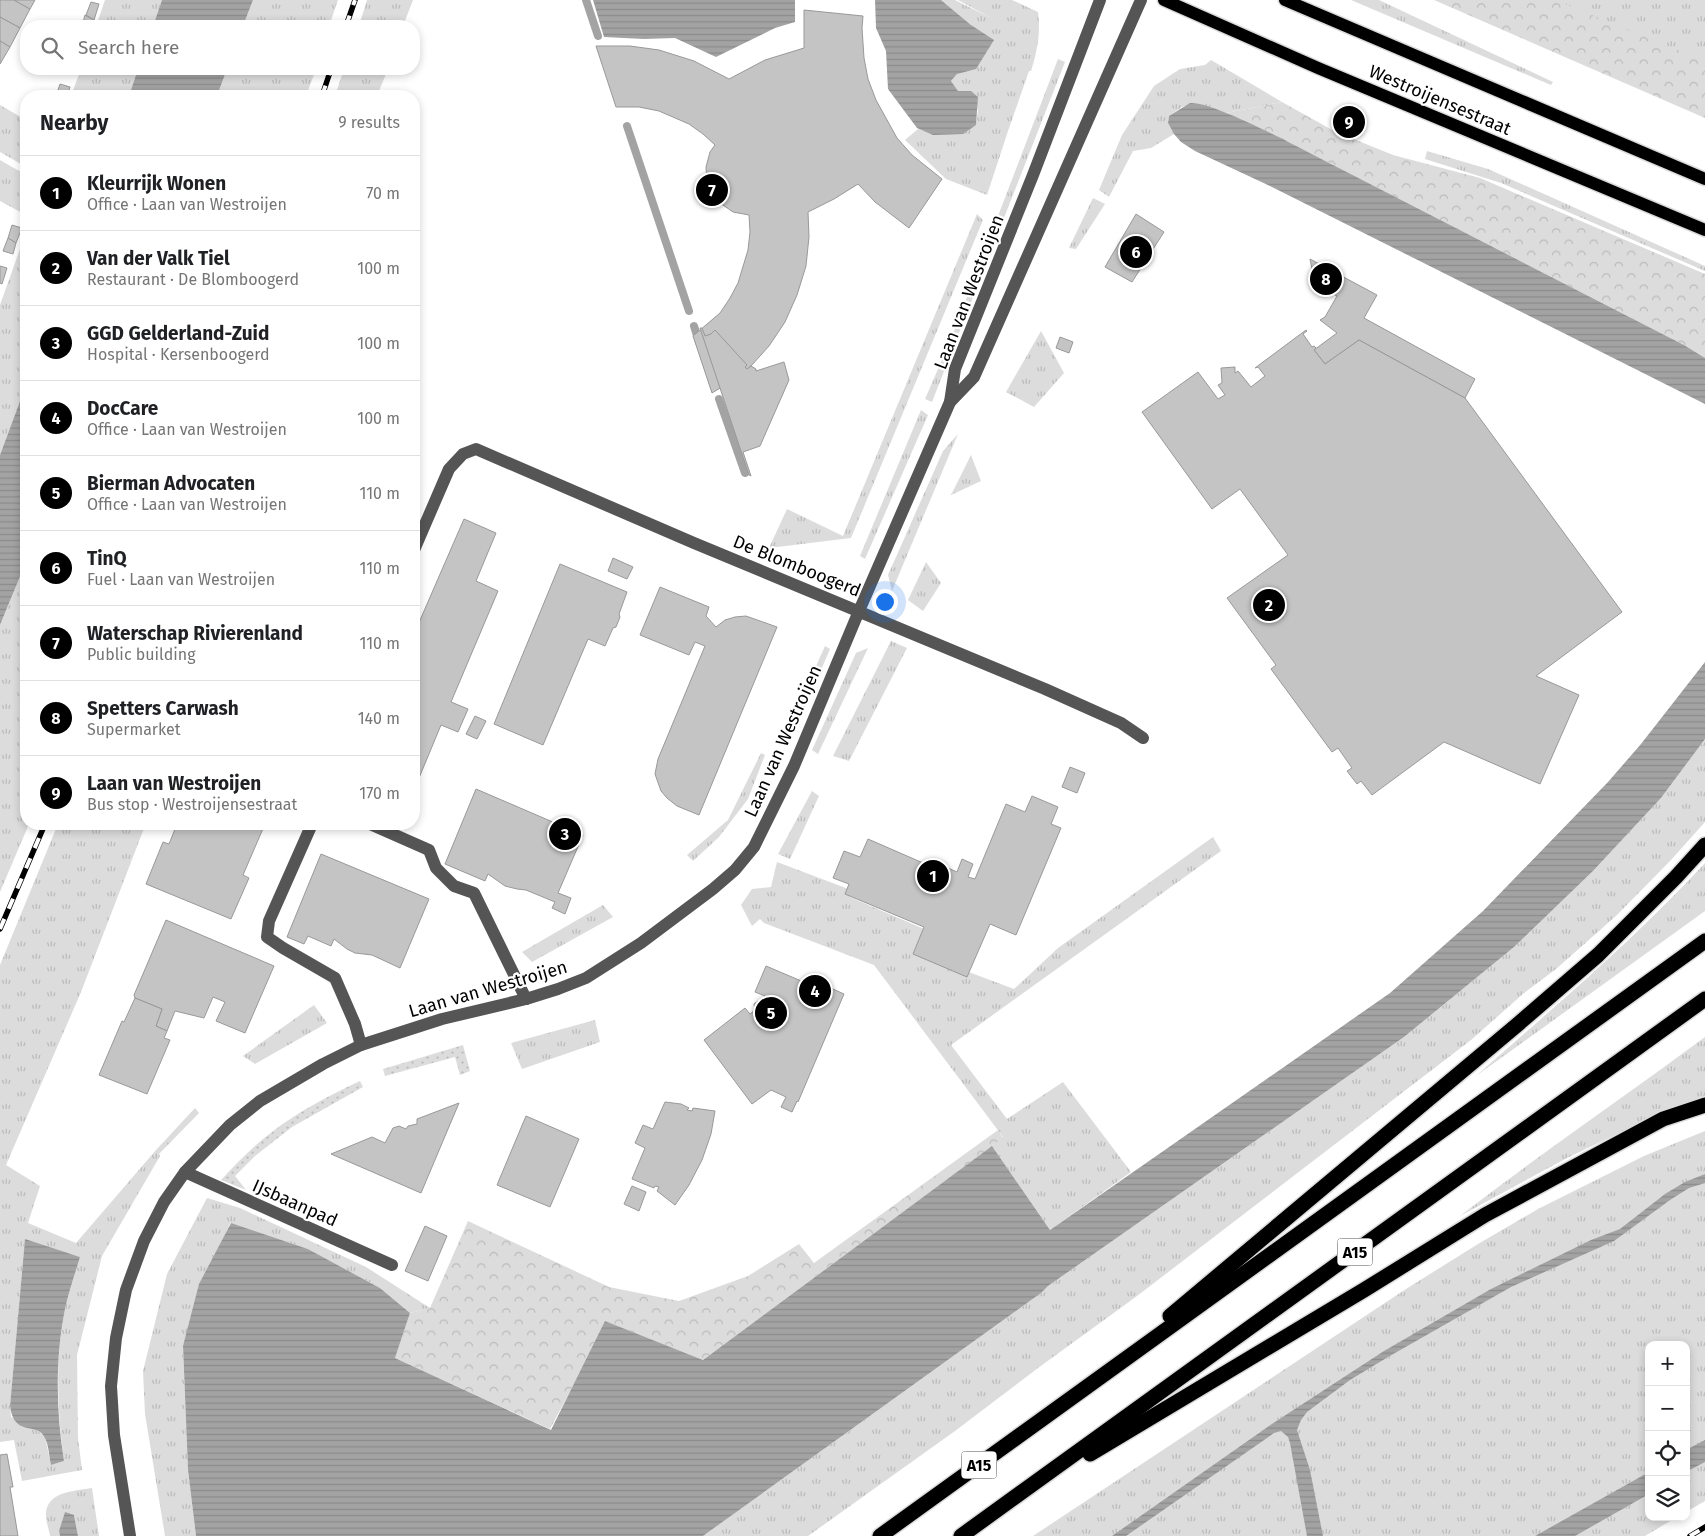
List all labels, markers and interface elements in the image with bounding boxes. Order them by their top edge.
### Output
search box [20,20,420,75]
icon: search [38,34,66,62]
text: Search here [78,36,179,59]
street label: Westroijensestraat [1366,60,1515,140]
pin: 9 [1333,103,1365,141]
text: Nearby [40,110,108,136]
text: 9 results [338,113,400,132]
pin: 7 [696,171,728,209]
text: Kleurrijk Wonen [87,172,226,195]
text: 1 [52,184,60,203]
text: 70 m [366,184,400,203]
text: Office · Laan van Westroijen [87,195,287,214]
street label: Laan van Westroijen [929,211,1009,373]
pin: 6 [1120,233,1152,271]
text: Van der Valk Tiel [87,247,230,270]
text: 2 [52,259,60,278]
text: 100 m [357,259,400,278]
pin: 8 [1310,260,1342,298]
text: Restaurant · De Blomboogerd [87,270,299,289]
text: GGD Gelderland-Zuid [87,322,269,345]
text: 3 [52,334,60,353]
text: 100 m [357,334,400,353]
text: Hospital · Kersenboogerd [87,345,270,364]
text: DocCare [87,397,158,420]
text: 4 [51,409,61,428]
text: 100 m [357,409,400,428]
text: Office · Laan van Westroijen [87,420,287,439]
text: Bierman Advocaten [87,472,255,495]
text: 5 [52,484,60,503]
text: 110 m [359,484,400,503]
text: Office · Laan van Westroijen [87,495,287,514]
street label: De Blomboogerd [730,530,864,602]
text: TinQ [87,547,127,570]
text: 6 [51,559,61,578]
text: 110 m [359,559,400,578]
text: Fuel · Laan van Westroijen [87,570,275,589]
pin: 2 [1253,586,1285,624]
your location [872,589,898,615]
text: Waterschap Rivierenland [87,622,303,645]
text: 7 [52,634,60,653]
text: 110 m [359,634,400,653]
text: Public building [87,645,195,664]
street label: Laan van Westroijen [740,662,826,820]
text: Spetters Carwash [87,697,239,720]
text: 8 [51,709,61,728]
text: 140 m [358,709,400,728]
text: Supermarket [87,720,181,739]
text: Laan van Westroijen [87,772,261,795]
text: 9 [52,784,60,803]
text: 170 m [359,784,400,803]
text: Bus stop · Westroijensestraat [87,795,297,814]
pin: 3 [549,815,581,853]
pin: 1 [917,857,949,895]
street label: Laan van Westroijen [406,956,570,1022]
pin: 4 [799,972,831,1010]
pin: 5 [755,994,787,1032]
street label: IJsbaanpad [249,1174,341,1232]
road number: A15 [1338,1238,1372,1266]
map controls [1645,1341,1690,1521]
button: + [1645,1341,1690,1386]
button: − [1645,1386,1690,1431]
button: locate [1645,1431,1690,1476]
road number: A15 [962,1452,996,1478]
button: layers [1645,1476,1690,1521]

